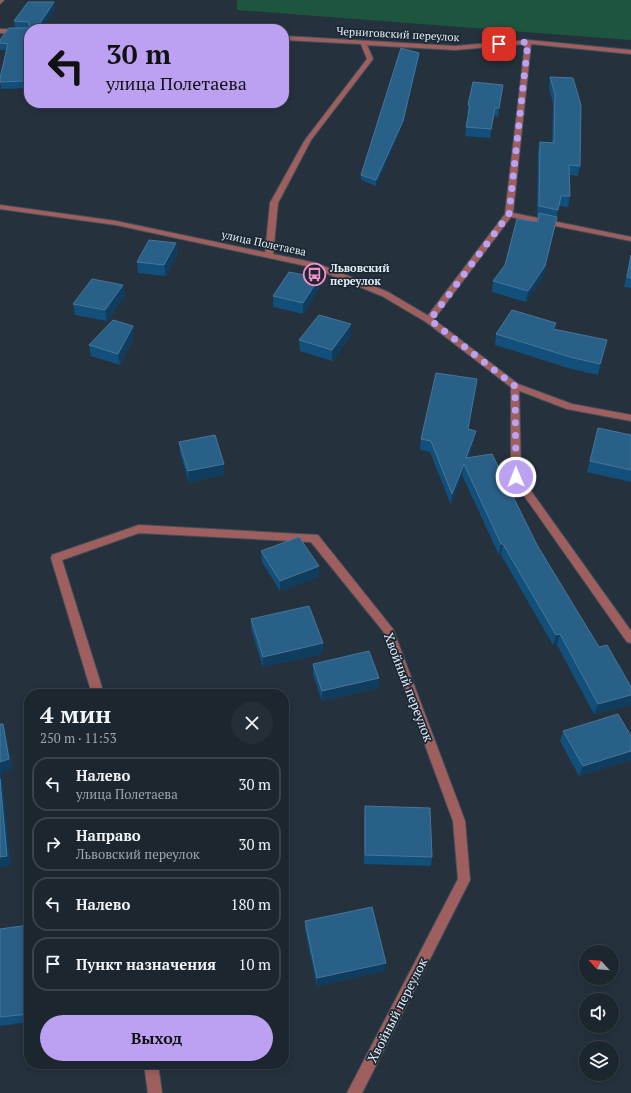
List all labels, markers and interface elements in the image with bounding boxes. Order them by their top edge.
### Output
street label: Черниговский переулок [336,24,460,44]
pin [482,27,516,61]
icon: arrive [488,33,510,55]
text: 30 m [106,35,171,72]
icon: left [40,40,92,92]
text: улица Полетаева [106,71,247,95]
street label: улица Полетаева [219,227,308,259]
bus stop icon: Львовский переулок [301,261,327,287]
place label: Львовский переулок [329,261,390,288]
position arrow [495,456,537,498]
street label: Хвойный переулок [380,630,438,745]
text: 4 мин [40,698,111,730]
button: close [231,702,273,744]
text: 250 m · 11:53 [40,729,117,747]
text: Налево [76,765,130,785]
icon: left [42,773,64,795]
text: 30 m [238,774,271,794]
text: улица Полетаева [76,785,178,803]
text: Направо [76,825,141,845]
icon: right [42,833,64,855]
text: 30 m [238,834,271,854]
text: Львовский переулок [76,845,200,863]
icon: left [42,893,64,915]
text: Налево [76,894,130,914]
text: 180 m [230,894,271,914]
north arrow [579,945,619,985]
map controls [579,945,619,1081]
icon: arrive [42,953,64,975]
text: Пункт назначения [76,954,216,974]
text: 10 m [238,954,271,974]
street label: Хвойный переулок [363,954,432,1065]
button: sound [579,993,619,1033]
button: Выход [40,1015,273,1061]
button: layers [579,1041,619,1081]

